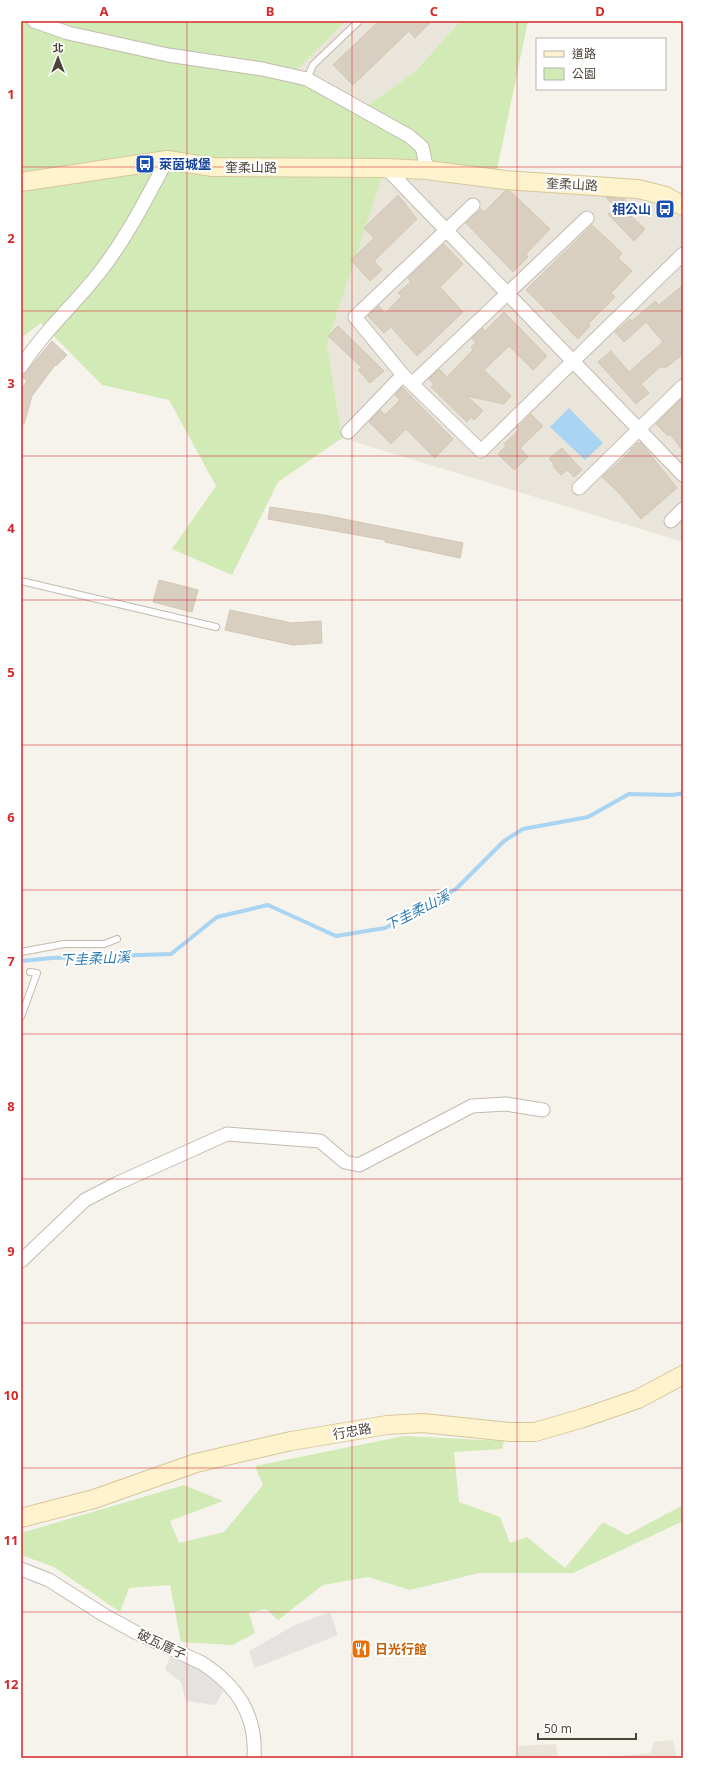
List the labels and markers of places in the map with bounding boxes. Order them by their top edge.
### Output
bus stop icon: 萊茵城堡 [134,153,156,175]
place label: 萊茵城堡 [159,155,211,173]
bus stop icon: 相公山 [654,198,676,220]
place label: 相公山 [612,200,651,218]
restaurant icon: 日光行館 [350,1638,372,1660]
place label: 日光行館 [375,1640,427,1658]

